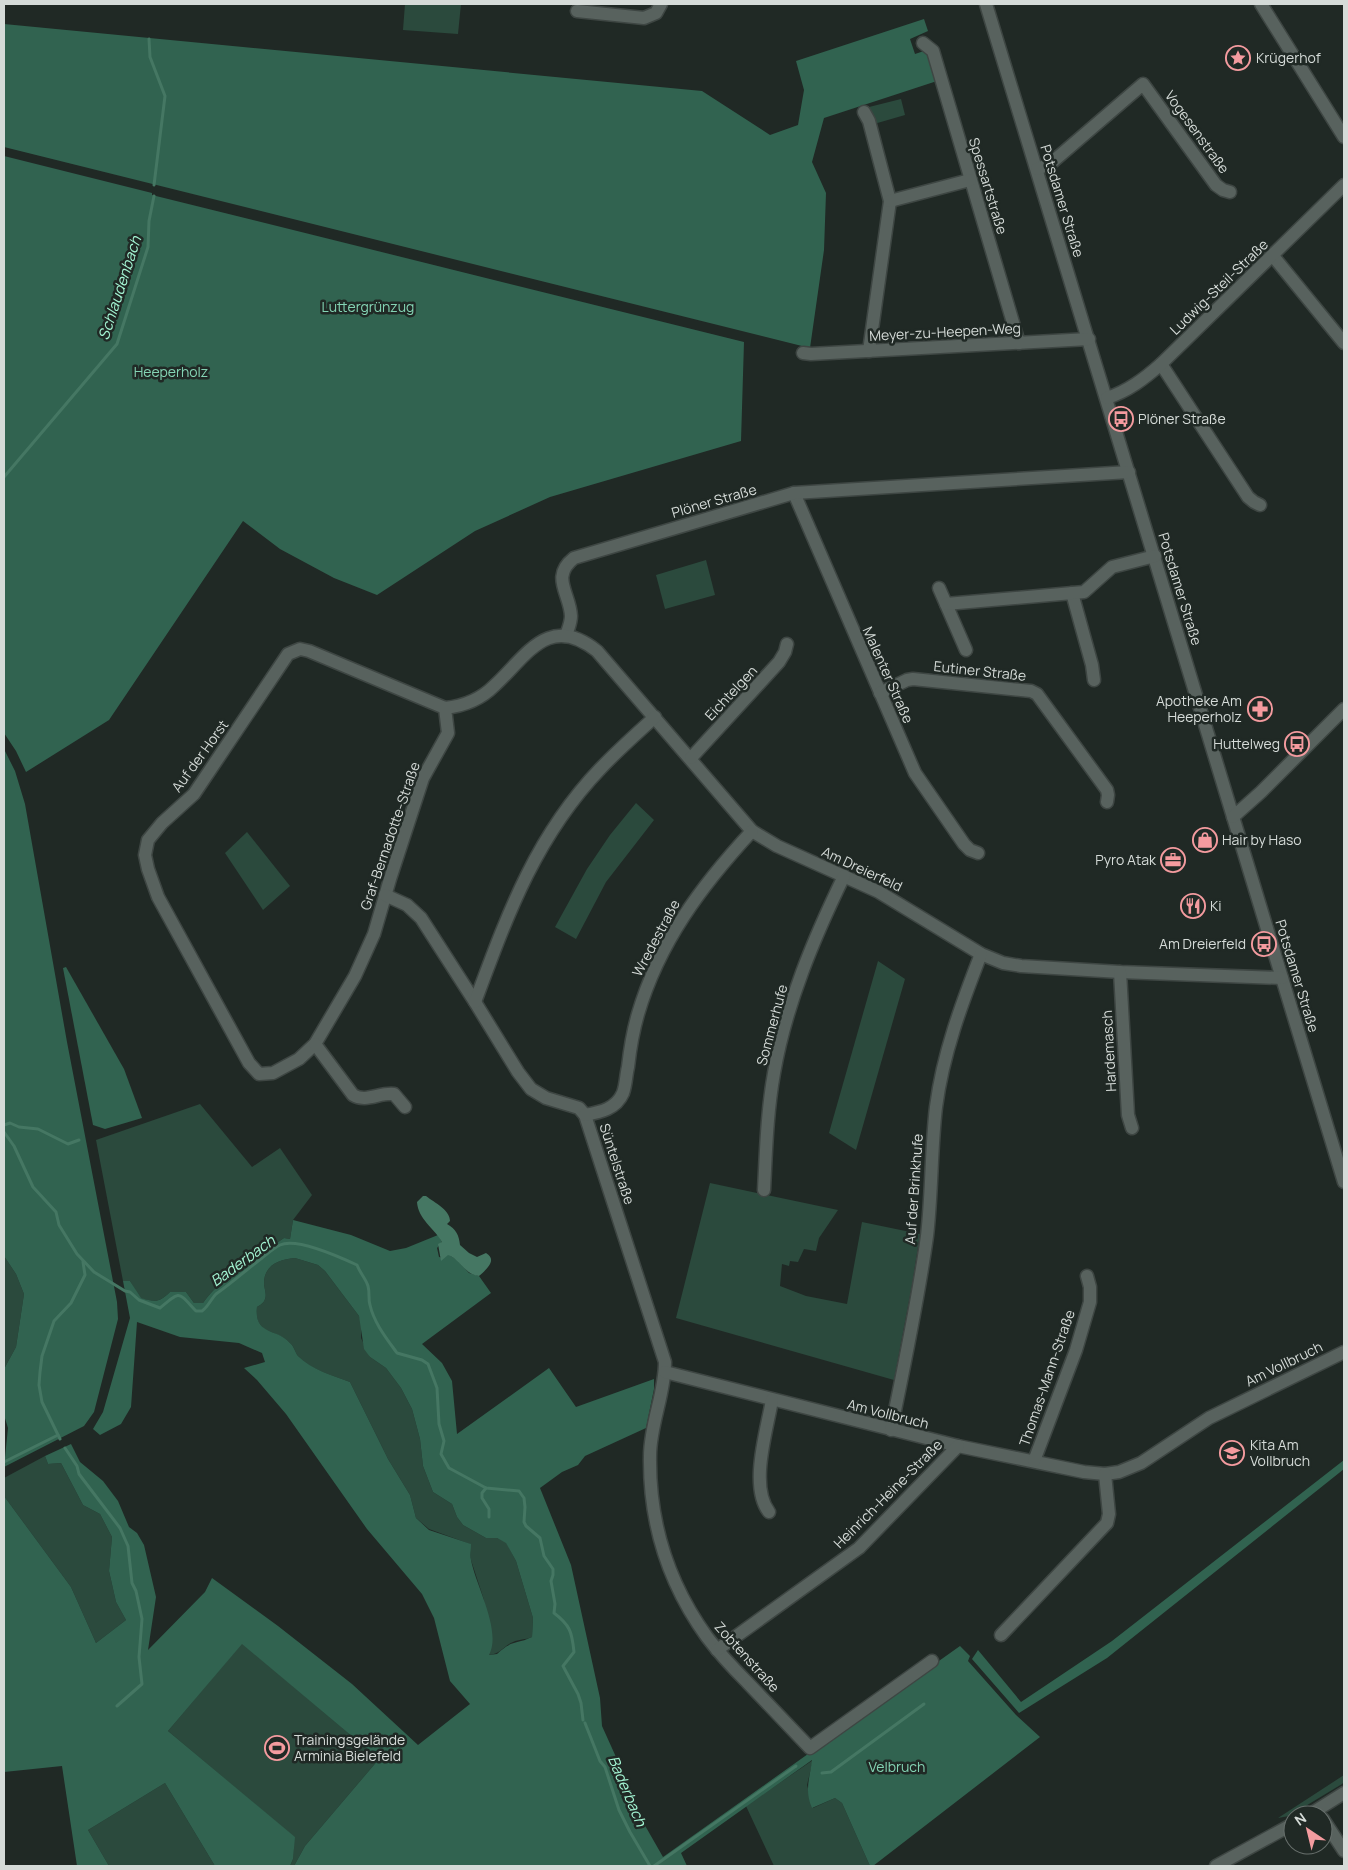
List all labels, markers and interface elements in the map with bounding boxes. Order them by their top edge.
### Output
place icon: Krügerhof [1225,45,1251,71]
place label: Krügerhof [1256,48,1321,67]
street label: Vogesenstraße [1161,86,1234,177]
street label: Spessartstraße [965,135,1012,237]
street label: Potsdamer Straße [1036,142,1089,260]
water label: Schlaudenbach [93,232,147,342]
street label: Ludwig-Steil-Straße [1165,235,1272,339]
park label: Luttergrünzug [322,297,414,316]
street label: Meyer-zu-Heepen-Weg [869,318,1021,345]
park label: Heeperholz [134,362,208,381]
bus stop icon: Plöner Straße [1108,406,1134,432]
place label: Plöner Straße [1138,409,1226,428]
street label: Plöner Straße [669,479,759,522]
street label: Potsdamer Straße [1154,530,1207,648]
street label: Malenter Straße [859,624,918,726]
street label: Eutiner Straße [933,656,1027,685]
street label: Eichtelgen [700,661,761,724]
place label: Apotheke Am Heeperholz [1156,691,1242,726]
pharmacy icon: Apotheke Am Heeperholz [1247,696,1273,722]
street label: Auf der Horst [167,715,232,796]
bus stop icon: Huttelweg [1284,731,1310,757]
place label: Huttelweg [1213,734,1280,753]
street label: Graf-Bernadotte-Straße [355,759,424,912]
shop icon: Hair by Haso [1192,827,1218,853]
place label: Hair by Haso [1222,830,1302,849]
street label: Am Dreierfeld [819,842,906,896]
office icon: Pyro Atak [1160,847,1186,873]
place label: Pyro Atak [1095,850,1157,869]
restaurant icon: Ki [1180,893,1206,919]
street label: Wredestraße [627,896,684,980]
place label: Ki [1210,896,1222,915]
street label: Potsdamer Straße [1271,917,1324,1035]
bus stop icon: Am Dreierfeld [1251,931,1277,957]
place label: Am Dreierfeld [1159,934,1246,953]
street label: Sommerhufe [752,982,791,1068]
street label: Hardemasch [1097,1010,1120,1092]
street label: Süntelstraße [595,1121,640,1207]
street label: Auf der Brinkhufe [900,1133,927,1245]
water label: Baderbach [206,1229,280,1291]
street label: Thomas-Mann-Straße [1014,1307,1079,1449]
street label: Am Vollbruch [1242,1337,1326,1390]
street label: Am Vollbruch [845,1394,931,1433]
street label: Heinrich-Heine-Straße [829,1435,946,1552]
place label: Kita Am Vollbruch [1250,1435,1310,1470]
school or university icon: Kita Am Vollbruch [1219,1440,1245,1466]
street label: Zobtenstraße [711,1617,784,1696]
place label: Trainingsgelände Arminia Bielefeld [294,1730,405,1765]
sports icon: Trainingsgelände Arminia Bielefeld [264,1735,290,1761]
water label: Baderbach [603,1752,652,1830]
park label: Velbruch [869,1757,925,1776]
north arrow [1283,1805,1333,1855]
text: N [1291,1808,1310,1830]

